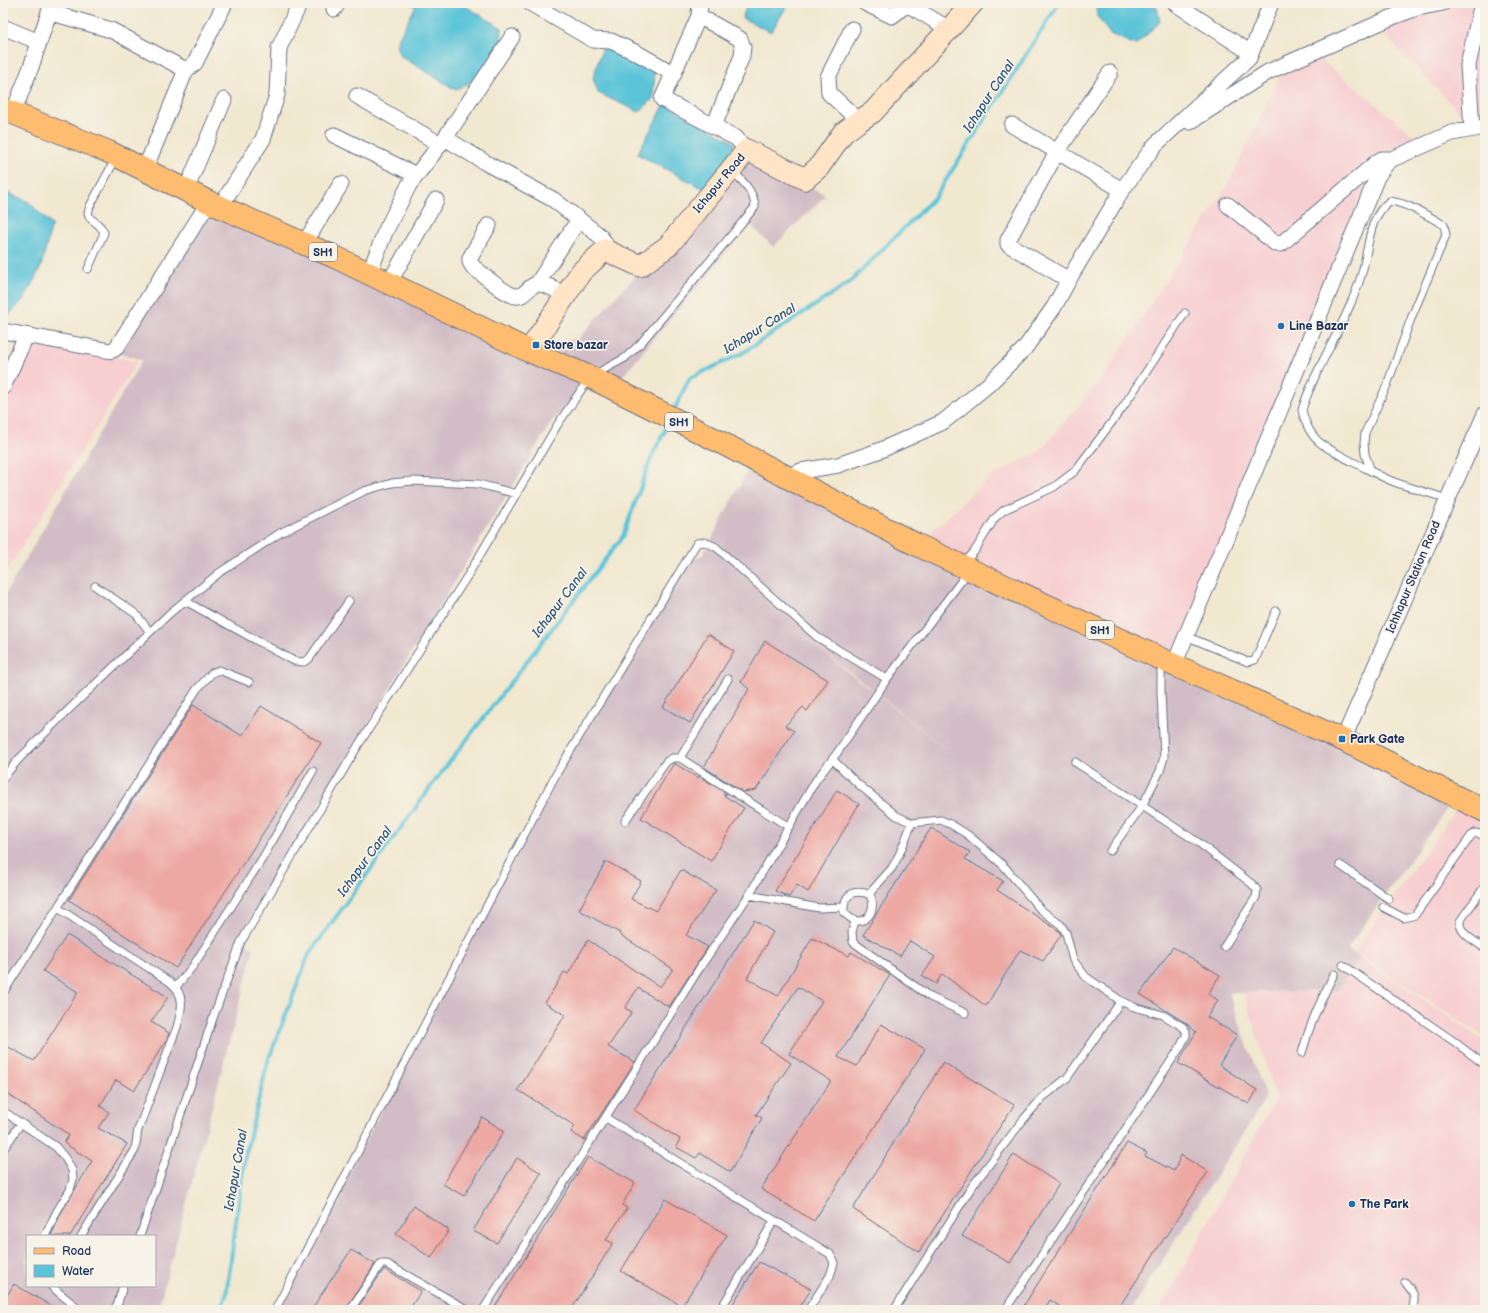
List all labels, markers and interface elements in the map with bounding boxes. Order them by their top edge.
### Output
water label: Ichapur Canal [959,57,1019,136]
street label: Ichapur Road [690,150,749,216]
road number: SH1 [309,243,337,261]
water label: Ichapur Canal [719,300,800,358]
place label: Line Bazar [1289,319,1349,334]
marker: Line Bazar [1276,321,1286,331]
place label: Store bazar [544,338,608,353]
marker: Store bazar [531,340,541,350]
road number: SH1 [665,413,693,431]
street label: Ichhapur Station Road [1383,519,1444,636]
water label: Ichapur Canal [528,564,592,641]
road number: SH1 [1086,621,1114,639]
place label: Park Gate [1350,732,1405,747]
marker: Park Gate [1337,734,1347,744]
water label: Ichapur Canal [333,823,396,901]
water label: Ichapur Canal [221,1127,251,1213]
place label: The Park [1360,1197,1409,1212]
marker: The Park [1347,1199,1357,1209]
legend [26,1235,156,1287]
text: Road [62,1244,91,1259]
text: Water [62,1264,94,1279]

